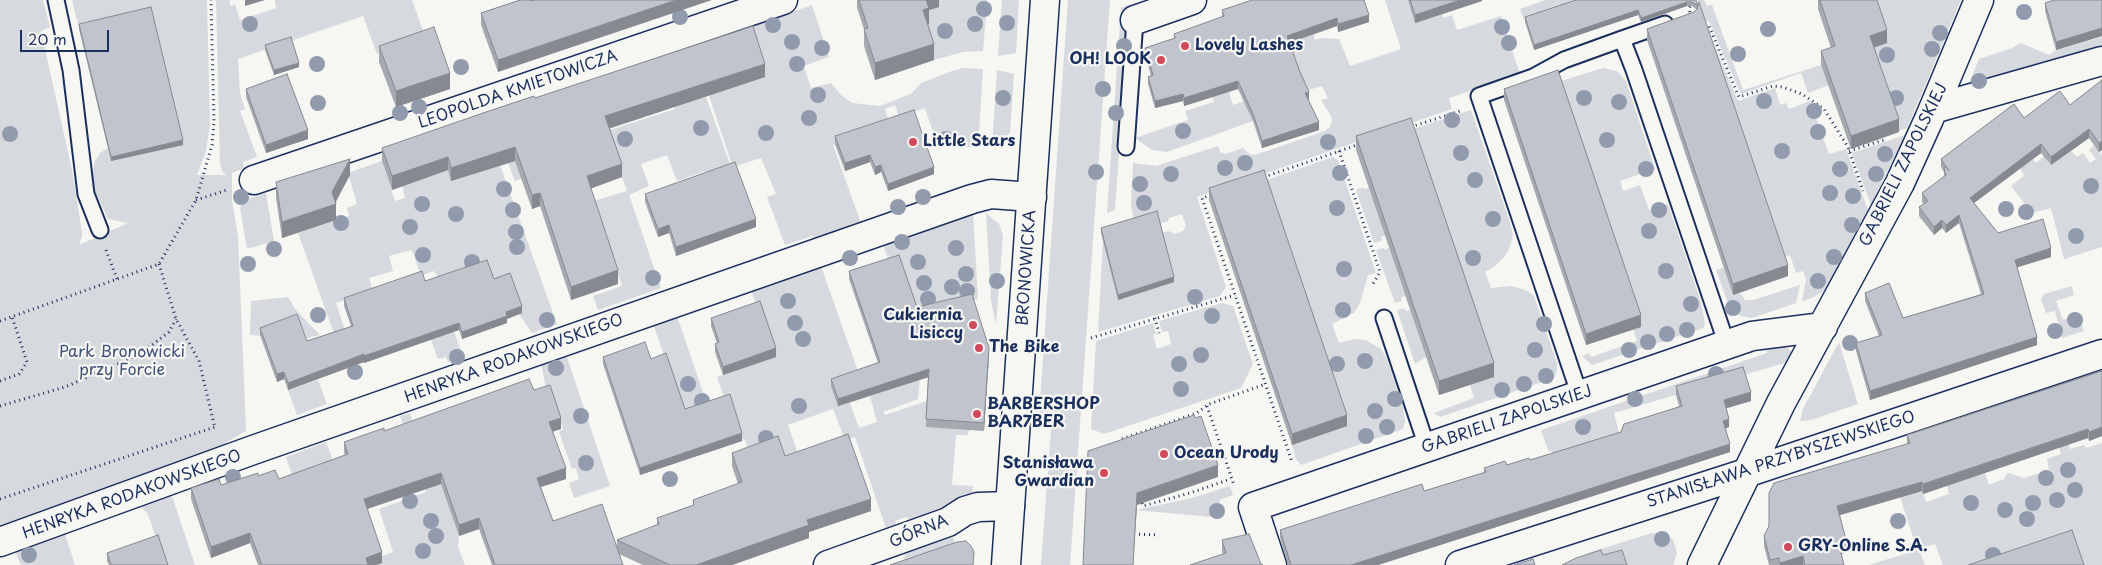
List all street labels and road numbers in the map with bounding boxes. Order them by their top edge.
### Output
street label: LEOPOLDA KMIETOWICZA [416,47,620,133]
street label: GABRIELI ZAPOLSKIEJ [1856,80,1952,250]
street label: BRONOWICKA [1013,209,1041,327]
street label: HENRYKA RODAKOWSKIEGO [402,310,626,408]
street label: GABRIELI ZAPOLSKIEJ [1419,382,1595,458]
street label: STANISŁAWA PRZYBYSZEWSKIEGO [1644,407,1918,513]
street label: HENRYKA RODAKOWSKIEGO [20,446,244,544]
street label: GÓRNA [887,511,951,553]

